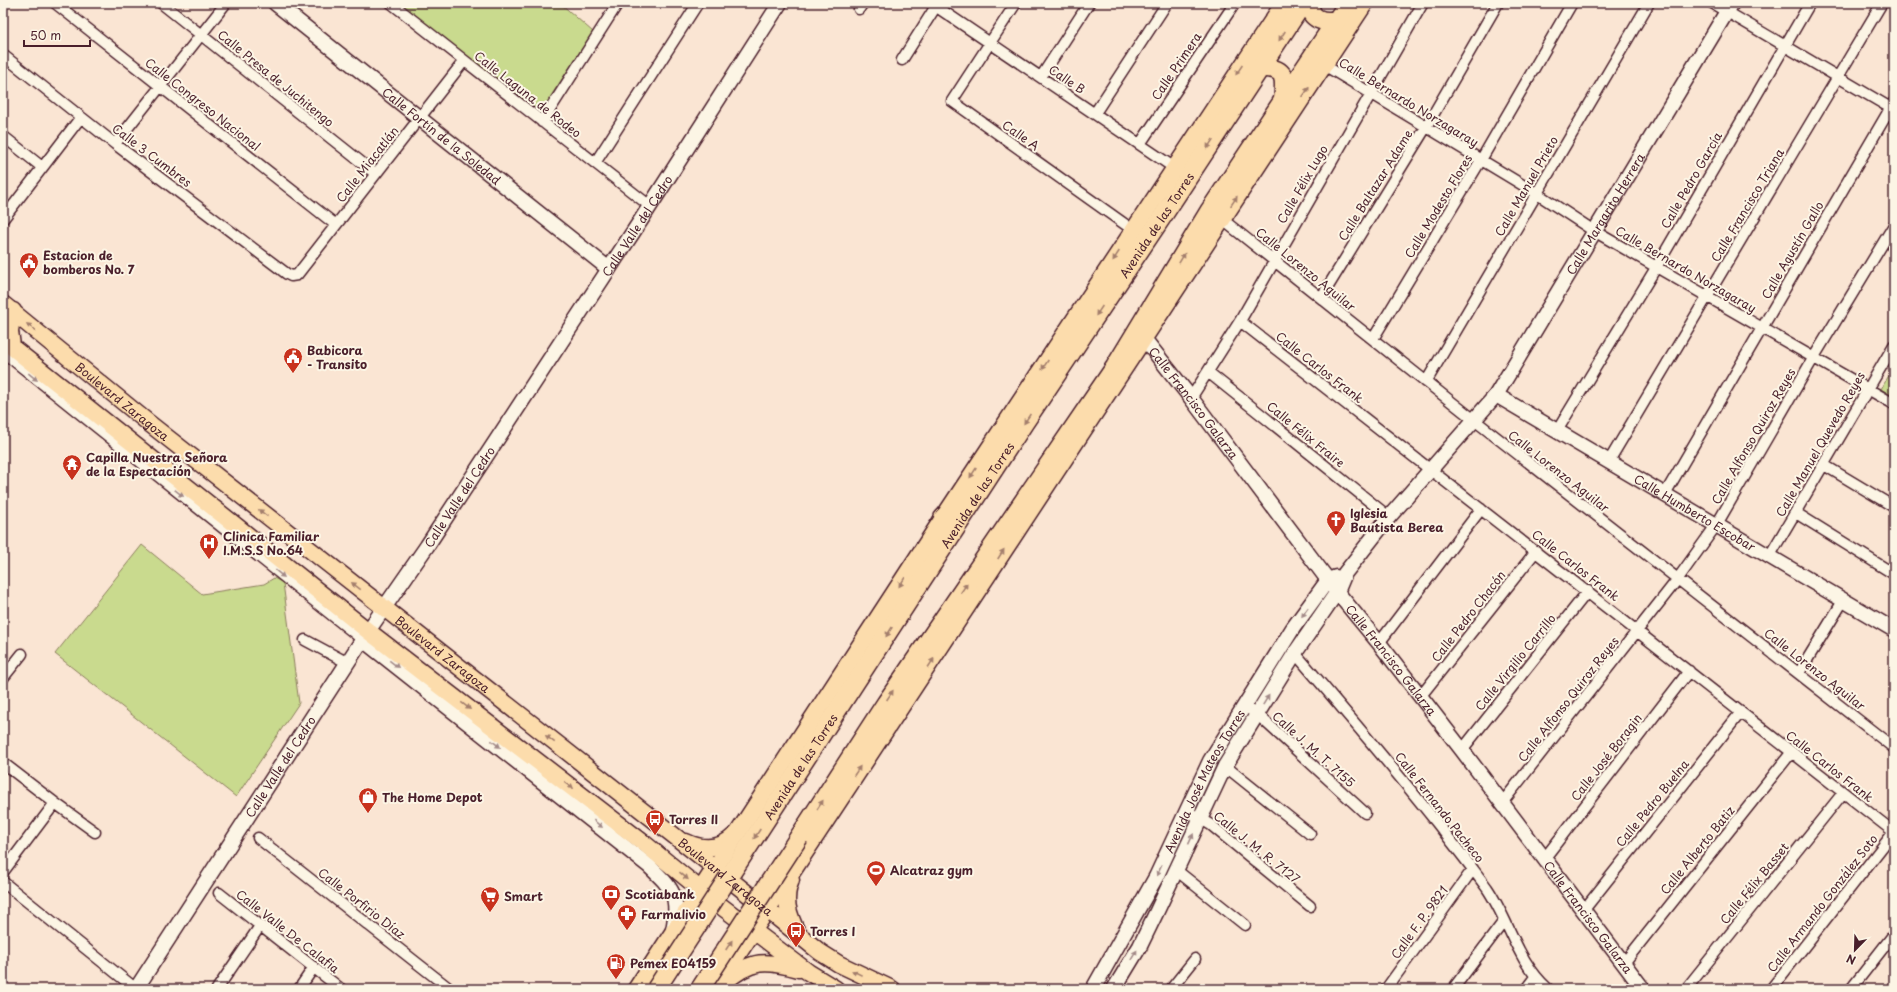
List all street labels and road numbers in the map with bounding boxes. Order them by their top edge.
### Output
street label: Calle Presa de Juchitengo [214,25,338,131]
street label: Calle Primera [1147,28,1206,104]
street label: Calle Laguna de Rodeo [471,46,586,142]
street label: Calle Congreso Nacional [142,53,264,155]
street label: Calle Bernardo Norzagaray [1336,53,1482,151]
street label: Calle B [1045,60,1089,98]
street label: Calle Fortín de la Soledad [378,83,505,189]
street label: Calle A [999,116,1043,154]
street label: Calle 3 Cumbres [108,119,196,191]
street label: Calle Miacatlán [332,122,402,206]
street label: Calle Baltazar Adame [1333,126,1417,244]
street label: Calle Pedro García [1656,128,1726,232]
street label: Calle Manuel Prieto [1490,132,1562,239]
street label: Calle Félix Lugo [1272,141,1332,227]
street label: Calle Francisco Triana [1706,145,1788,265]
street label: Calle Margarito Herrera [1561,149,1649,278]
street label: Calle Modesto Flores [1400,150,1476,261]
street label: Avenida de las Torres [1115,168,1198,281]
street label: Calle Valle del Cedro [597,171,677,280]
street label: Calle Agustín Gallo [1757,197,1828,302]
street label: Calle Bernardo Norzagaray [1612,221,1760,317]
street label: Calle Lorenzo Aguilar [1252,223,1360,315]
street label: Calle Carlos Frank [1272,327,1368,407]
street label: Calle Francisco Galarza [1145,343,1243,463]
street label: Boulevard Zaragoza [72,358,174,445]
street label: Calle Alfonso Quiroz Reyes [1707,364,1800,507]
street label: Calle Manuel Quevedo Reyes [1771,368,1869,520]
street label: Calle Félix Fraire [1263,397,1349,471]
street label: Calle Lorenzo Aguilar [1505,426,1614,517]
street label: Avenida de las Torres [936,438,1019,551]
street label: Calle Valle del Cedro [420,442,499,551]
street label: Calle Humberto Escobar [1631,470,1759,556]
street label: Calle Carlos Frank [1528,525,1624,605]
street label: Calle Pedro Chacón [1427,567,1509,665]
street label: Calle Francisco Galarza [1342,600,1441,719]
street label: Calle Virgilio Carrillo [1470,610,1560,714]
street label: Boulevard Zaragoza [391,611,494,697]
street label: Calle Lorenzo Aguilar [1761,624,1870,715]
street label: Calle Alfonso Quiroz Reyes [1513,632,1623,765]
street label: Avenida José Mateos Torres [1159,705,1249,856]
street label: Calle J. M. T. 7155 [1269,707,1359,791]
street label: Calle José Boragin [1566,709,1646,805]
street label: Avenida de las Torres [759,710,842,823]
street label: Calle Valle del Cedro [241,712,320,821]
street label: Calle Carlos Frank [1782,726,1878,806]
street label: Calle Fernando Pacheco [1391,748,1489,866]
street label: Calle Pedro Buelna [1611,755,1693,851]
street label: Calle Alberto Batiz [1656,802,1739,898]
street label: Calle J. M. R. 7127 [1210,807,1304,888]
street label: Calle Armando González Soto [1762,830,1882,976]
street label: Boulevard Zaragoza [675,833,777,920]
street label: Calle Félix Basset [1715,838,1793,928]
street label: Calle Francisco Galarza [1540,857,1637,977]
street label: Calle Porfirio Díaz [315,863,410,943]
street label: Calle F. P. 9821 [1386,882,1452,962]
street label: Calle Valle De Calafia [233,885,344,978]

